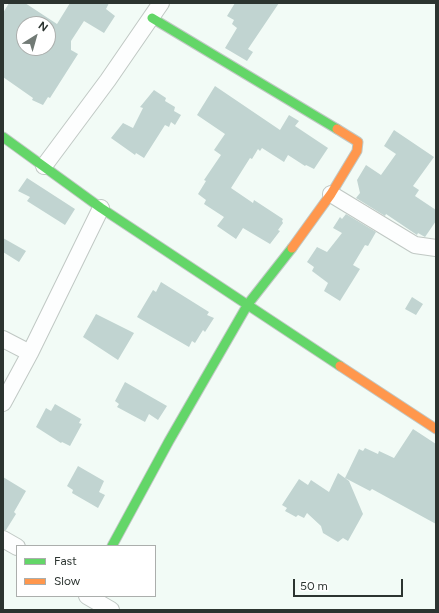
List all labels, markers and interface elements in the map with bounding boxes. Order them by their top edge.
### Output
north arrow [16,16,56,56]
text: N [36,19,50,35]
legend [16,545,156,597]
text: Fast [54,554,77,568]
scale bar [295,571,405,597]
text: Slow [54,574,80,588]
text: 50 m [300,579,328,593]

